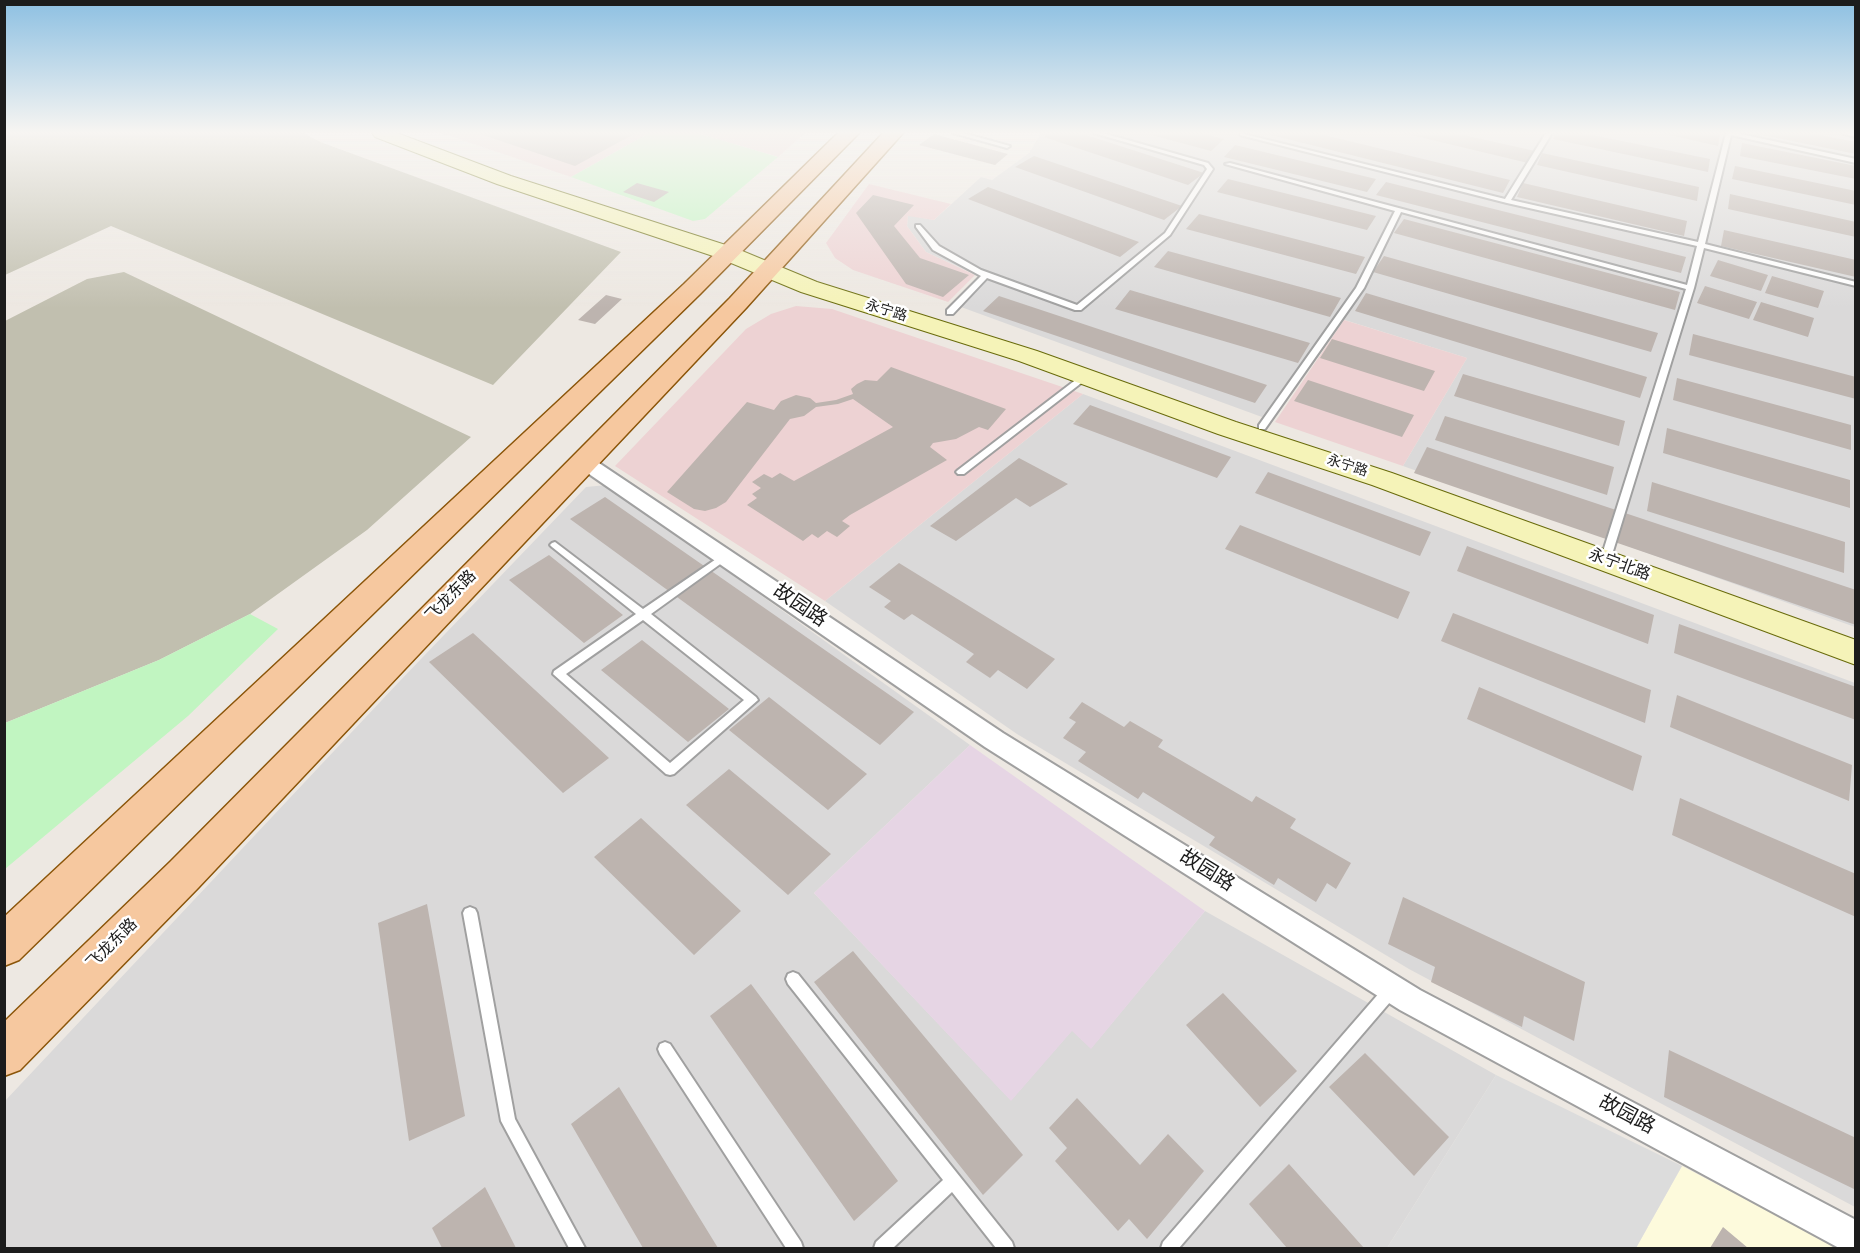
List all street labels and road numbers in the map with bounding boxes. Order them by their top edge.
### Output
street label: 永宁路 [863,298,909,326]
street label: 永宁路 [1324,453,1370,481]
street label: 永宁北路 [1586,546,1652,586]
street label: 飞龙东路 [423,567,481,627]
street label: 故园路 [767,580,831,634]
street label: 故园路 [1174,846,1238,898]
street label: 飞龙东路 [84,916,142,974]
street label: 故园路 [1594,1091,1658,1141]

